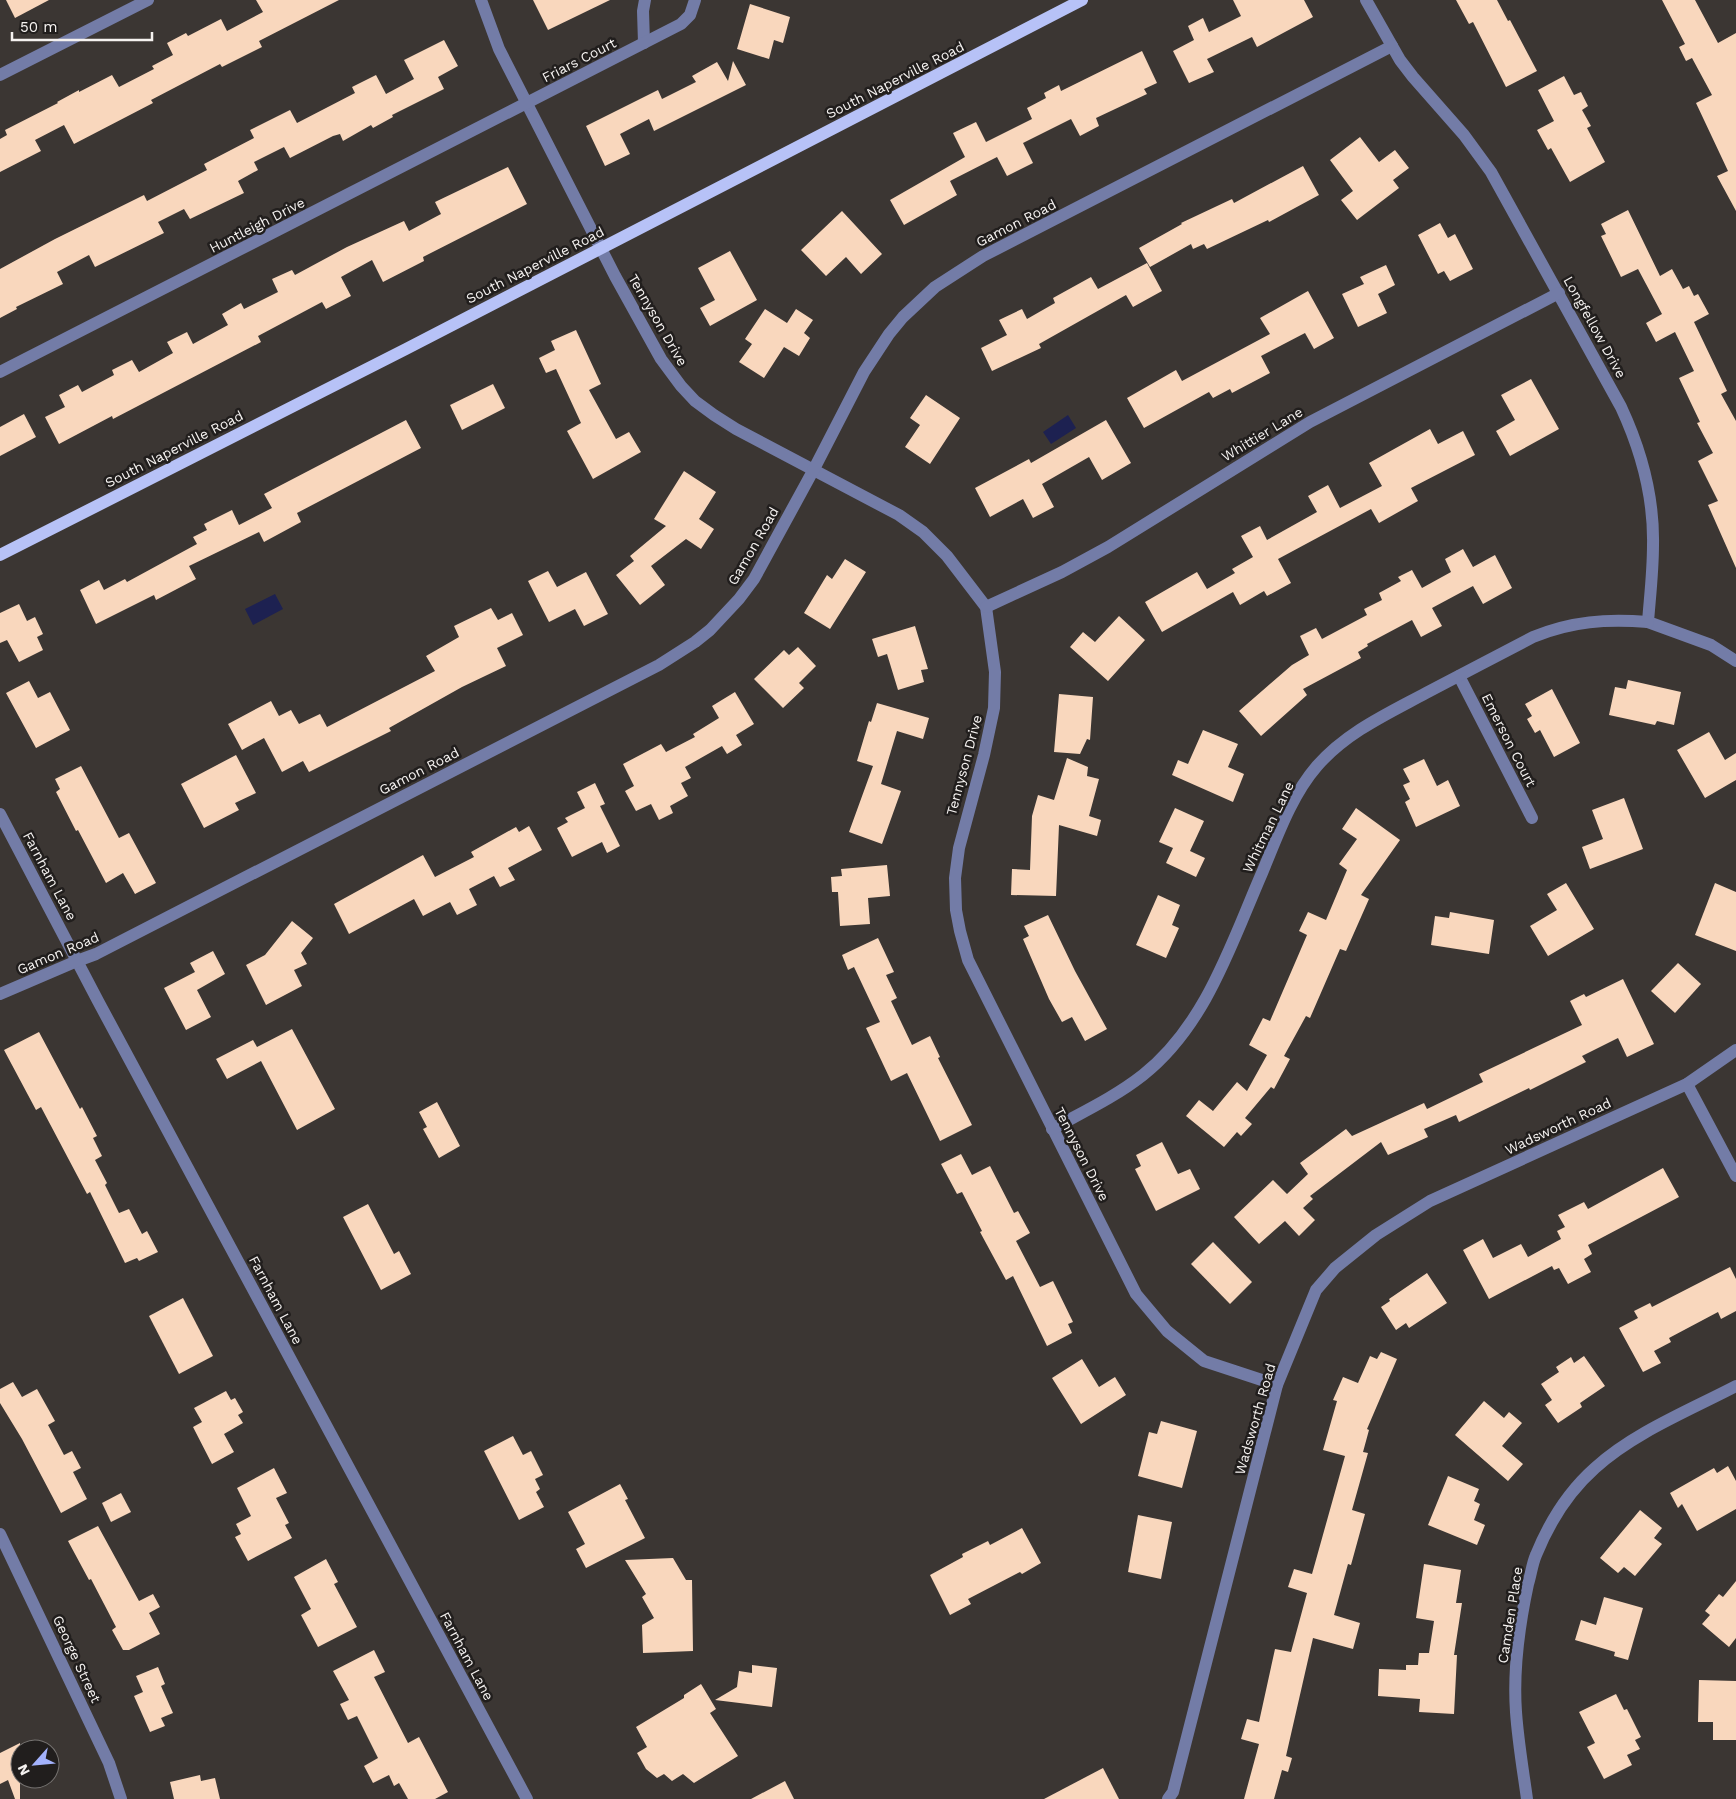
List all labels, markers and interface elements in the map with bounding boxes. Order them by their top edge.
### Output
scale bar [12,10,152,42]
text: 50 m [20,18,57,36]
street label: Friars Court [539,34,619,85]
street label: South Naperville Road [823,38,967,122]
street label: Huntleigh Drive [207,194,307,256]
street label: Gamon Road [973,196,1059,250]
street label: South Naperville Road [463,223,607,307]
street label: Tennyson Drive [625,271,691,369]
street label: Longfellow Drive [1560,273,1630,381]
street label: Whittier Lane [1219,404,1305,464]
street label: South Naperville Road [102,407,246,491]
street label: Gamon Road [724,504,782,588]
street label: Emerson Court [1479,691,1540,790]
street label: Tennyson Drive [943,713,985,817]
street label: Gamon Road [376,744,462,798]
street label: Whitman Lane [1239,779,1297,875]
street label: Farnham Lane [20,829,80,923]
street label: Gamon Road [15,929,101,977]
street label: Wadsworth Road [1502,1094,1614,1158]
street label: Tennyson Drive [1051,1104,1113,1204]
street label: Farnham Lane [246,1253,306,1347]
street label: Wadsworth Road [1231,1361,1279,1477]
street label: Camden Place [1494,1565,1526,1665]
street label: Farnham Lane [437,1609,497,1703]
street label: George Street [50,1613,104,1705]
north arrow [10,1739,60,1789]
text: N [14,1762,33,1778]

